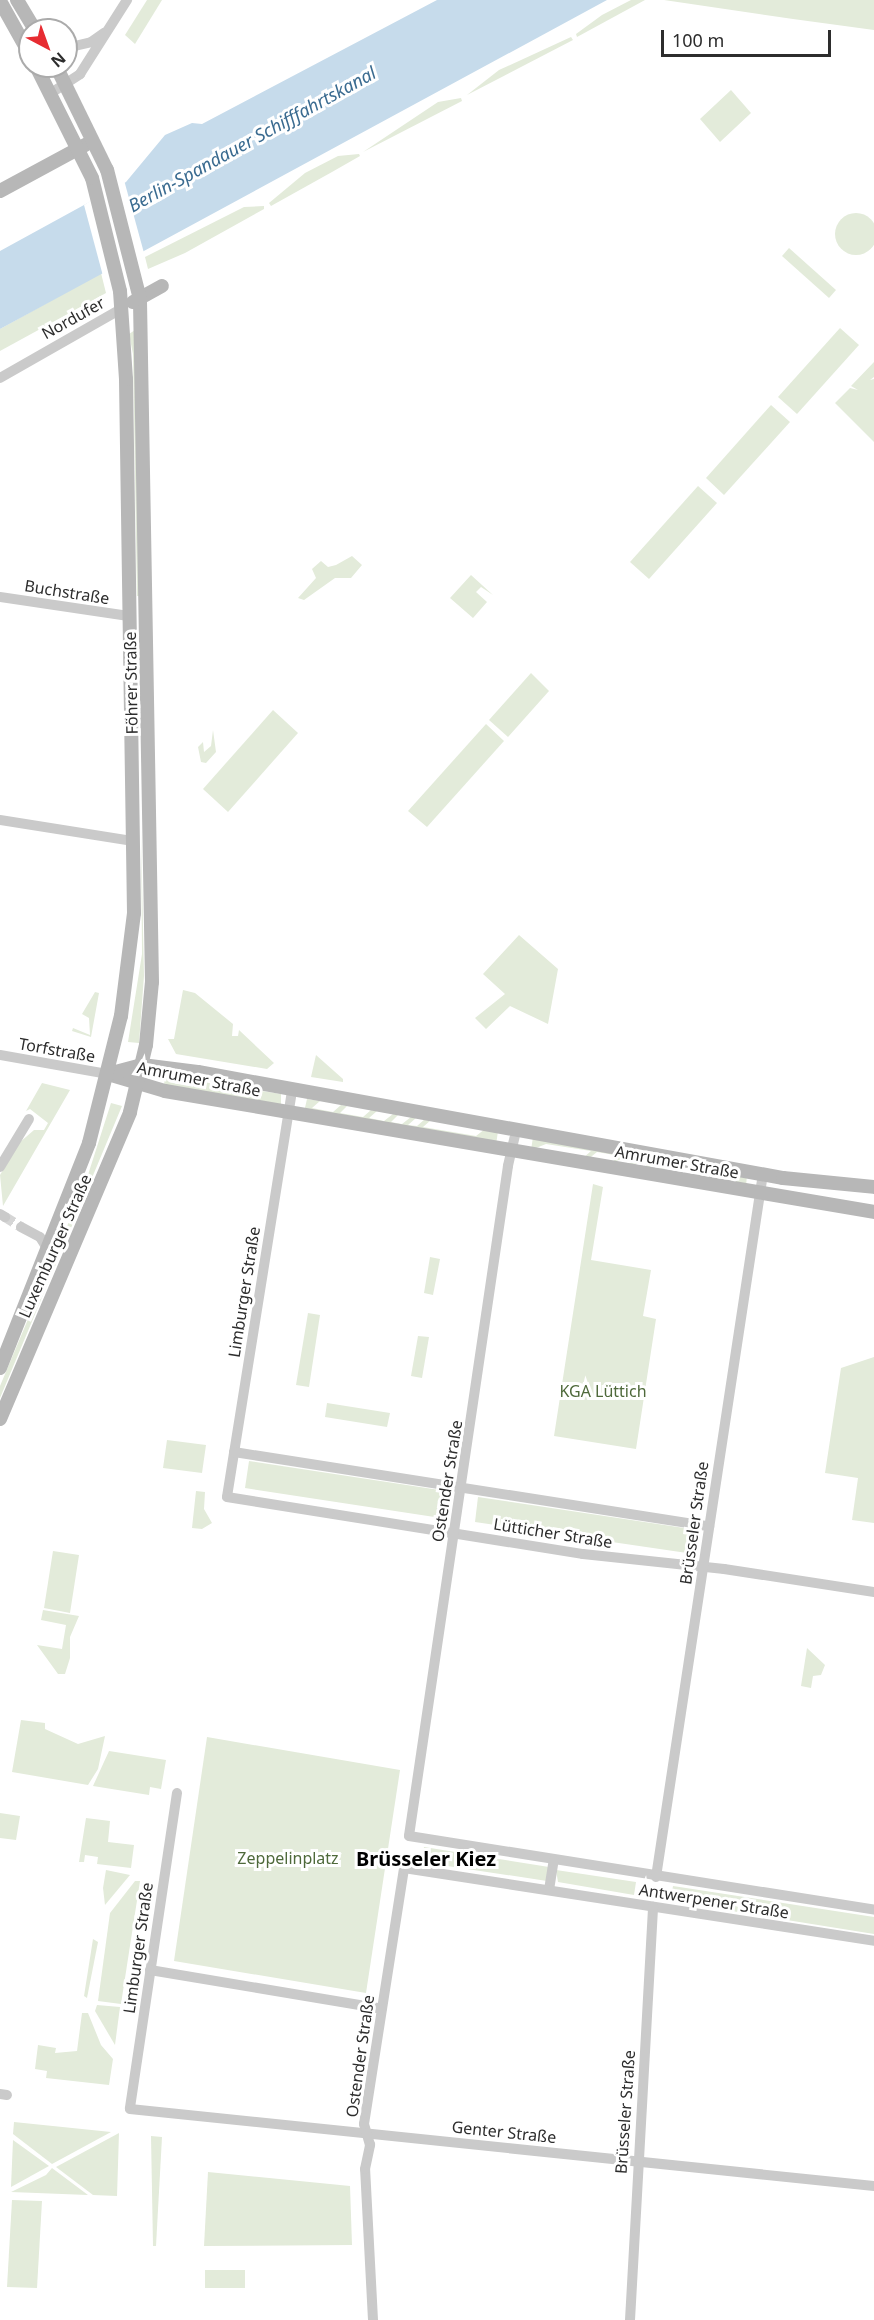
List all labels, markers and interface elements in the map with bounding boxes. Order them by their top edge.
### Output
north arrow [18,18,78,78]
scale bar [664,18,834,56]
text: 100 m [672,28,724,52]
text: N [46,47,71,73]
water label: Berlin-Spandauer Schifffahrtskanal [124,62,380,216]
street label: Nordufer [38,293,108,343]
street label: Buchstraße [23,576,111,608]
street label: Föhrer Straße [121,631,141,735]
street label: Torfstraße [17,1034,97,1066]
street label: Amrumer Straße [136,1058,262,1100]
street label: Amrumer Straße [614,1142,740,1182]
street label: Luxemburger Straße [15,1171,95,1321]
street label: Limburger Straße [224,1225,264,1359]
park label: KGA Lüttich [559,1381,647,1401]
street label: Ostender Straße [428,1419,466,1543]
street label: Brüsseler Straße [676,1460,712,1586]
street label: Lütticher Straße [492,1514,614,1552]
district label: Brüsseler Kiez [356,1846,496,1870]
park label: Zeppelinplatz [237,1848,339,1868]
street label: Antwerpener Straße [638,1880,790,1922]
street label: Limburger Straße [119,1881,157,2015]
street label: Ostender Straße [342,1994,378,2118]
street label: Brüsseler Straße [611,2049,639,2175]
street label: Genter Straße [451,2117,557,2147]

